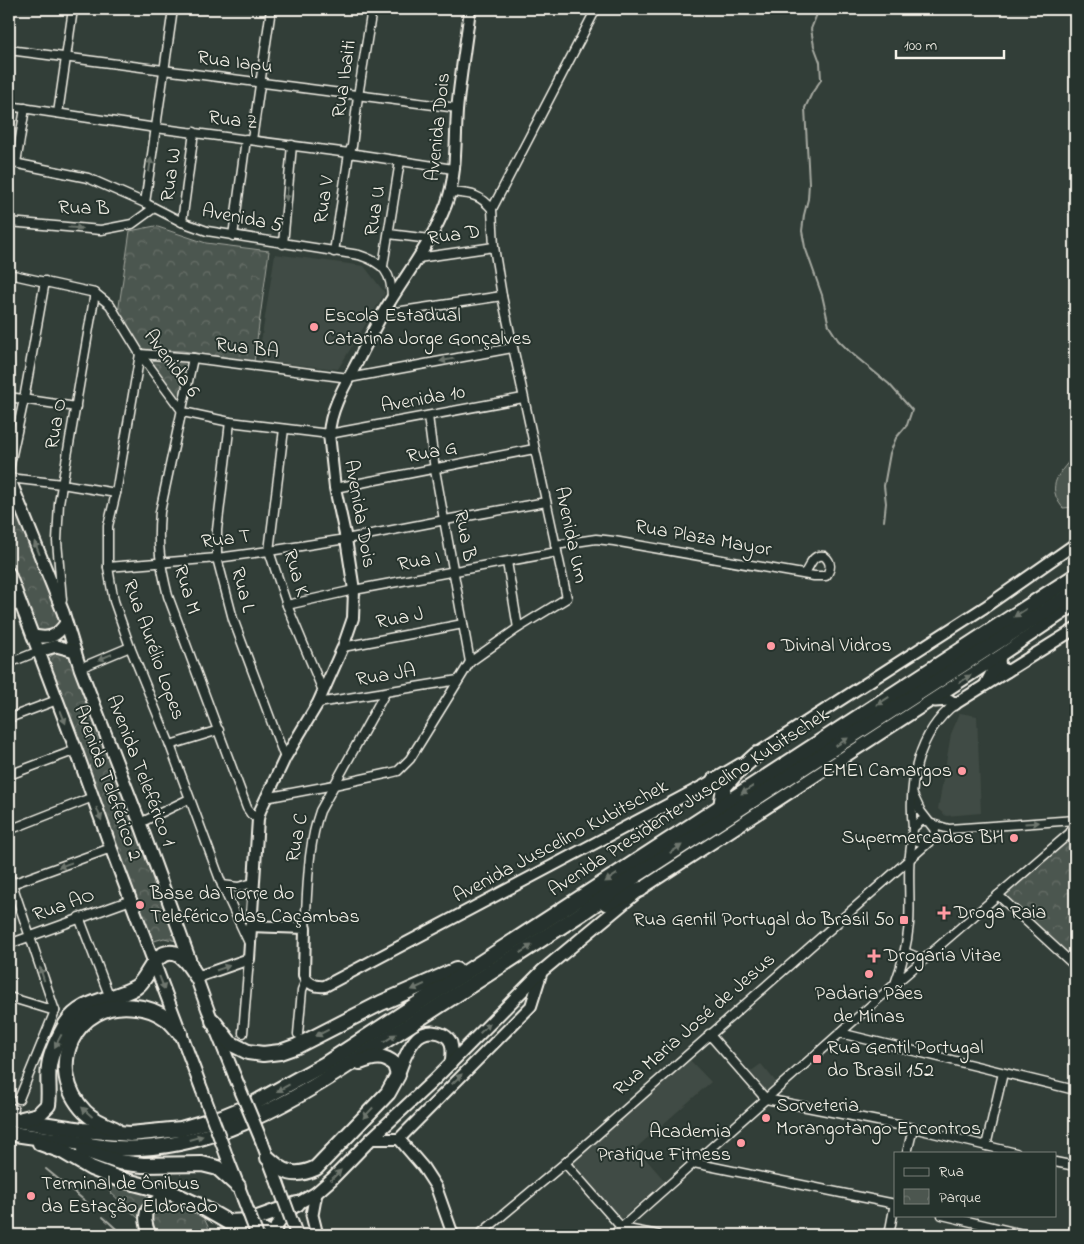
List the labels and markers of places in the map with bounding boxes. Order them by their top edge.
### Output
place label: Escola Estadual Catarina Jorge Gonçalves [324,302,531,355]
marker: Escola Estadual Catarina Jorge Gonçalves [308,321,320,333]
place label: Divinal Vidros [780,632,892,661]
marker: Divinal Vidros [765,640,777,652]
place label: EMEI Camargos [822,757,952,787]
marker: EMEI Camargos [956,765,968,777]
place label: Supermercados BH [841,824,1004,853]
marker: Supermercados BH [1008,832,1020,844]
place label: Base da Torre do Teleférico das Caçambas [149,880,360,932]
marker: Base da Torre do Teleférico das Caçambas [134,899,146,911]
place label: Droga Raia [953,899,1046,929]
place label: Rua Gentil Portugal do Brasil 50 [633,906,894,936]
marker: Droga Raia [938,907,950,919]
marker: Rua Gentil Portugal do Brasil 50 [898,914,910,926]
place label: Drogaria Vitae [883,942,1001,972]
marker: Drogaria Vitae [868,950,880,962]
marker: Padaria Pães de Minas [863,968,875,980]
place label: Padaria Pães de Minas [815,980,923,1032]
place label: Rua Gentil Portugal do Brasil 152 [827,1034,984,1086]
marker: Rua Gentil Portugal do Brasil 152 [811,1053,823,1065]
place label: Sorveteria Morangotango Encontros [776,1092,981,1145]
marker: Sorveteria Morangotango Encontros [760,1112,772,1124]
place label: Academia Pratique Fitness [597,1118,731,1170]
marker: Academia Pratique Fitness [735,1137,747,1149]
place label: Terminal de Ônibus da Estação Eldorado [41,1170,218,1222]
marker: Terminal de Ônibus da Estação Eldorado [25,1190,37,1202]

